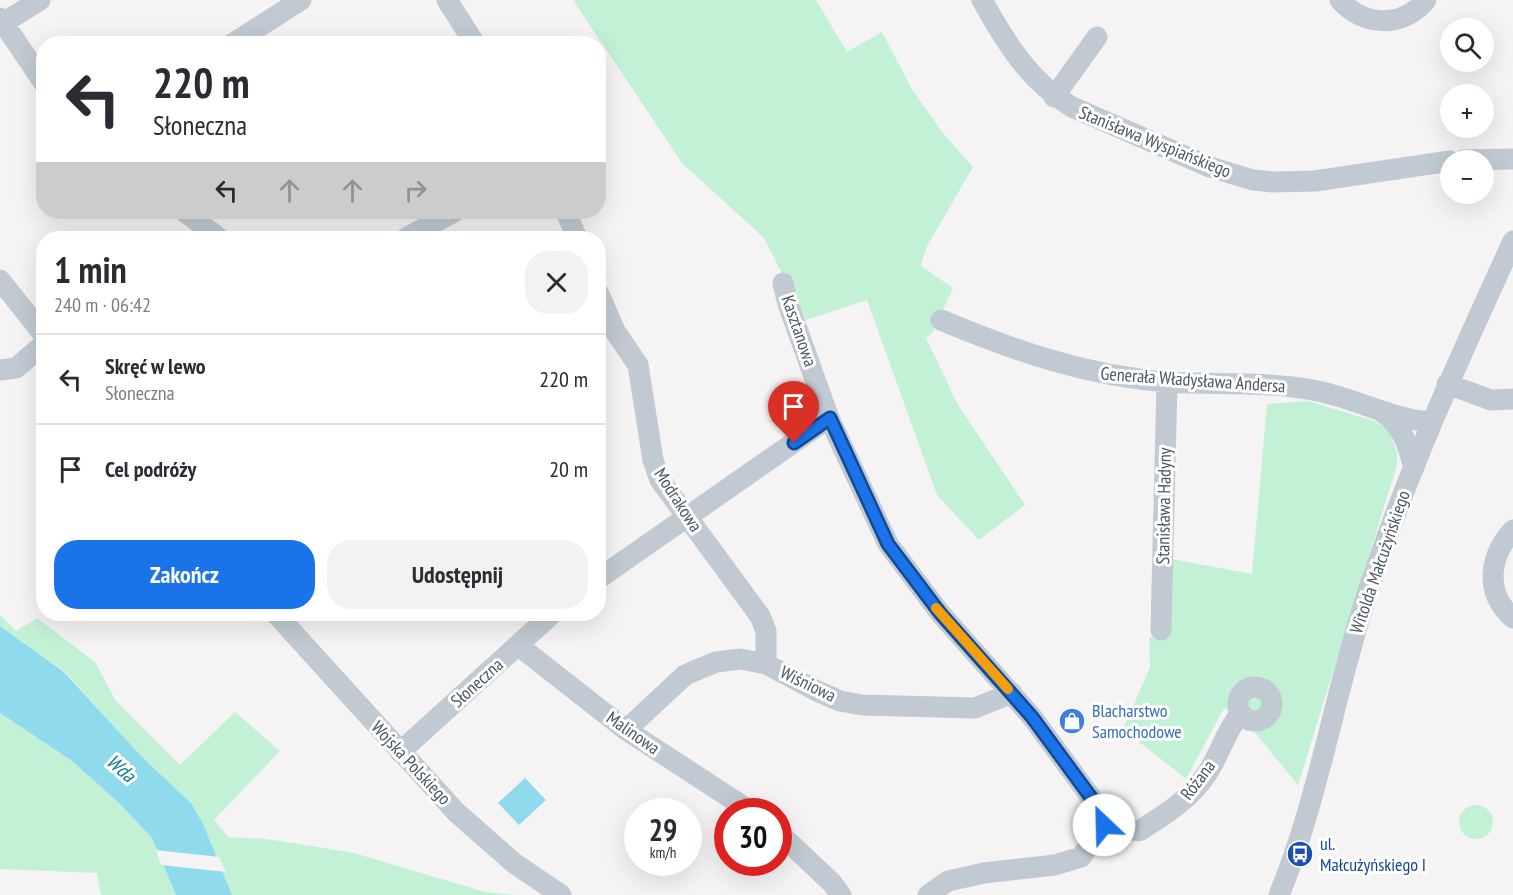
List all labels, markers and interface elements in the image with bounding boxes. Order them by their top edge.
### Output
map controls [1440,18,1494,204]
button: search [1440,18,1494,72]
text: 220 m [153,55,250,110]
icon: left [54,60,132,138]
button: + [1440,84,1494,138]
street label: Stanisława Wyspiańskiego [1076,101,1235,183]
text: Słoneczna [153,108,247,142]
button: − [1440,150,1494,204]
icon: left [210,174,243,207]
icon: ahead [273,174,306,207]
icon: ahead [336,174,369,207]
icon: right [399,174,432,207]
text: 1 min [54,246,127,293]
button: close [525,251,588,314]
text: 240 m · 06:42 [54,292,151,318]
street label: Kasztanowa [777,292,822,369]
text: Skręć w lewo [105,352,206,380]
street label: Generała Władysława Andersa [1100,362,1286,397]
icon: left [54,363,87,396]
text: 220 m [539,365,588,393]
text: Słoneczna [105,380,175,406]
pin [768,381,819,443]
icon: arrive [777,390,810,423]
street label: Stanisława Hadyny [1151,447,1176,565]
icon: arrive [54,453,87,486]
text: Cel podróży [105,455,196,483]
text: 20 m [549,455,588,483]
street label: Modrakowa [649,464,708,536]
street label: Witolda Małcużyńskiego [1344,487,1415,636]
button: Zakończ [54,540,315,609]
button: Udostępnij [327,540,588,609]
street label: Słoneczna [446,653,508,712]
street label: Wiśniowa [777,660,840,707]
place label: Blacharstwo Samochodowe [1092,699,1182,743]
street label: Malinowa [602,706,665,759]
shop icon: Blacharstwo Samochodowe [1057,706,1087,736]
street label: Wojska Polskiego [367,716,456,810]
water label: Wda [101,748,142,788]
street label: Różana [1175,755,1220,804]
position arrow [1072,793,1136,857]
speed limit sign: 30 [714,798,792,876]
text: 29 [649,810,677,849]
place label: ul. Małcużyńskiego I [1320,832,1426,876]
bus stop icon: ul. Małcużyńskiego I [1285,839,1315,869]
text: km/h [650,843,676,862]

